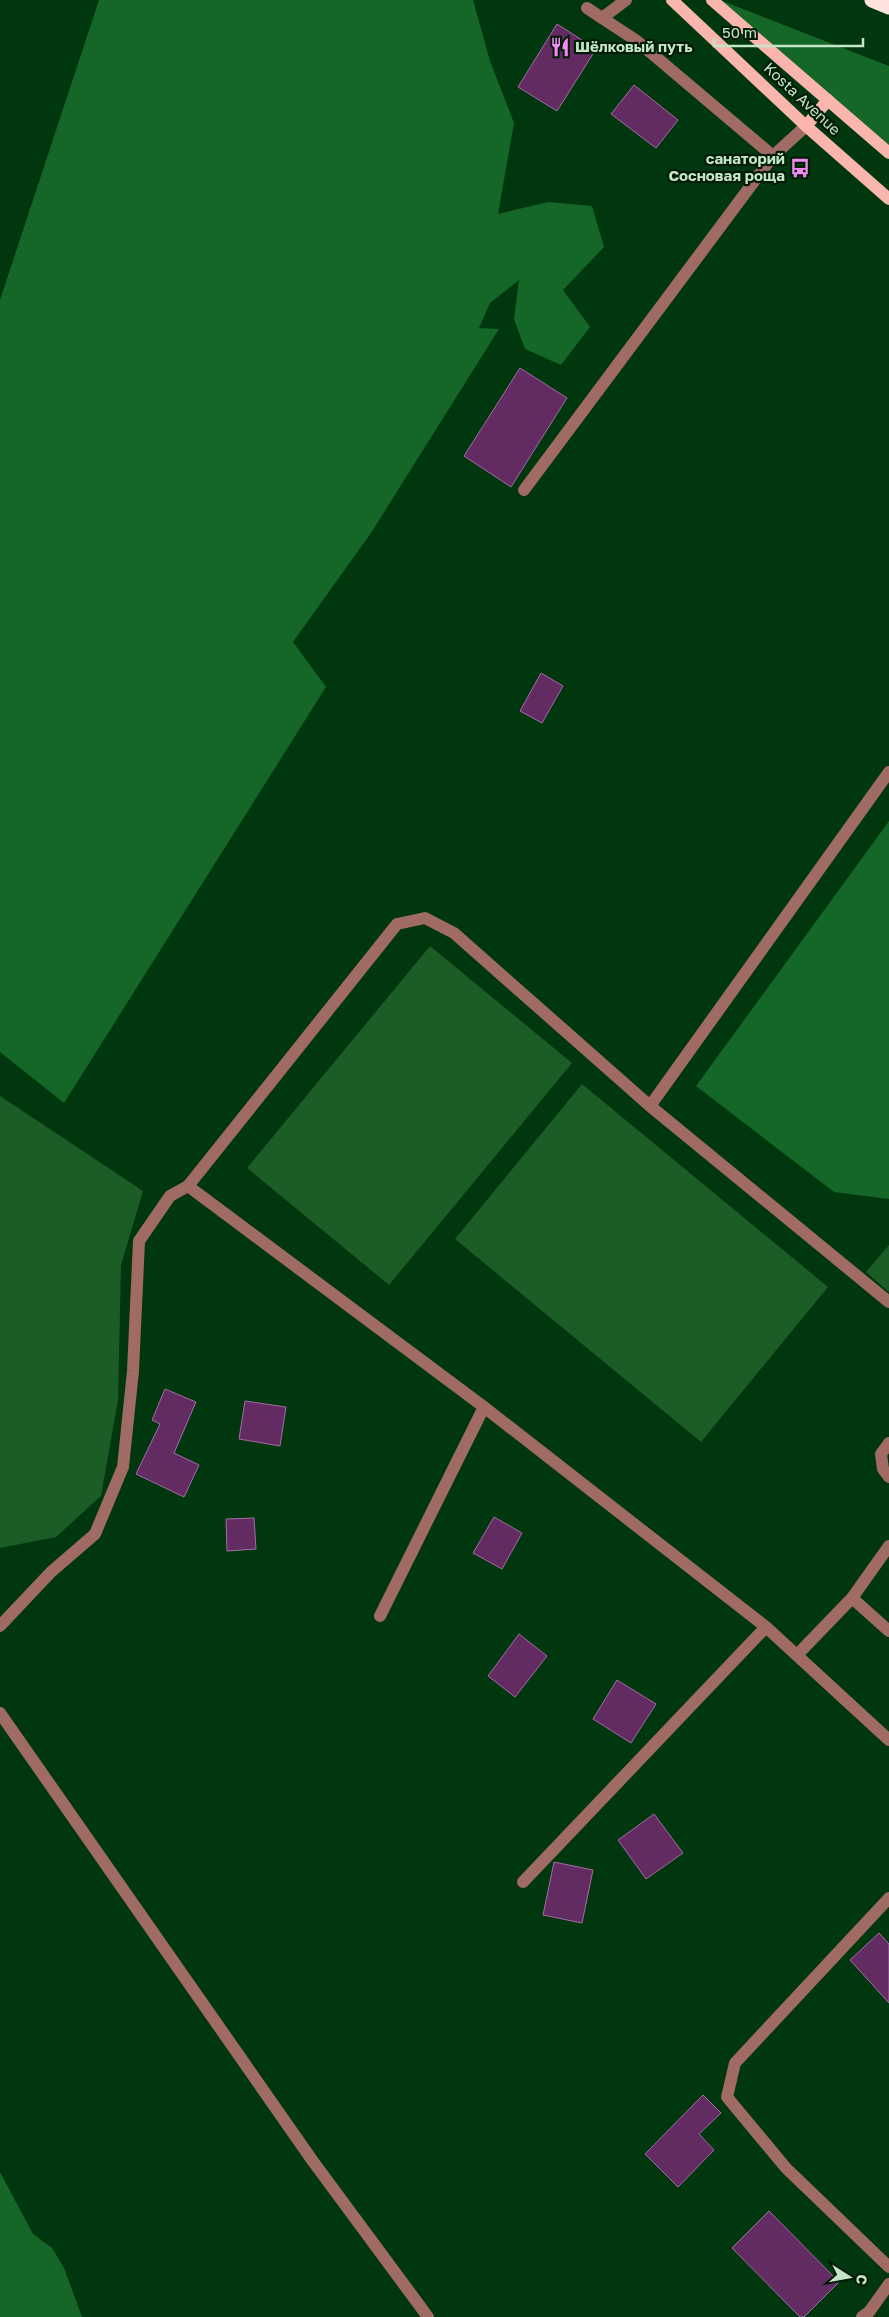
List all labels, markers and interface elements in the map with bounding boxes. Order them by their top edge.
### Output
scale bar [714,15,863,47]
text: 50 m [722,23,757,41]
restaurant icon: Шёлковый путь [549,36,571,58]
place label: Шёлковый путь [575,37,692,55]
street label: Kosta Avenue [761,58,845,139]
place label: санаторий Сосновая роща [668,149,785,184]
bus stop icon: санаторий Сосновая роща [789,157,811,179]
north arrow [824,2252,874,2302]
text: С [853,2273,872,2286]

